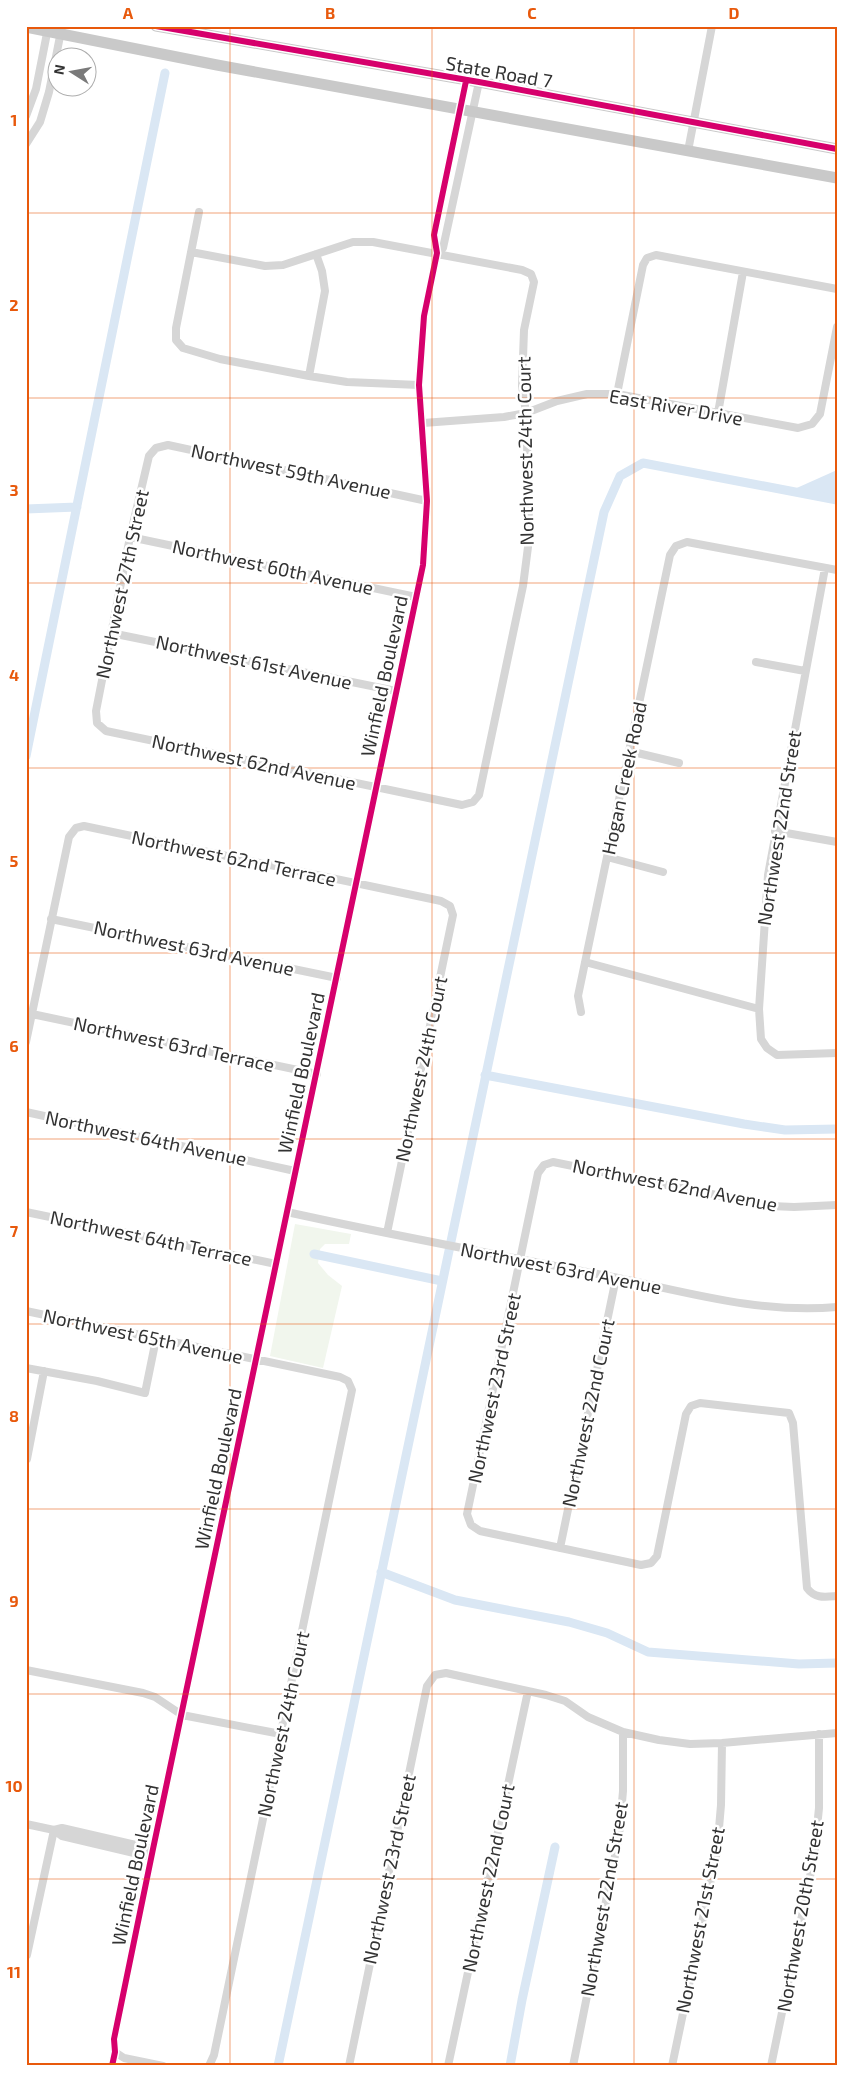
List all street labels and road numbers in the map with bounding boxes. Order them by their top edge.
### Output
street label: State Road 7 [444,51,554,92]
street label: Northwest 24th Court [511,356,538,546]
street label: East River Drive [607,383,745,430]
street label: Northwest 59th Avenue [189,438,393,503]
street label: Northwest 27th Street [90,487,153,681]
street label: Northwest 60th Avenue [170,534,376,599]
street label: Winfield Boulevard [355,593,412,759]
street label: Northwest 61st Avenue [154,629,354,694]
street label: Hogan Creek Road [596,699,651,856]
street label: Northwest 62nd Avenue [150,729,358,794]
street label: Northwest 22nd Street [752,729,805,927]
street label: Northwest 62nd Terrace [130,825,338,890]
street label: Northwest 63rd Avenue [92,915,296,980]
street label: Northwest 24th Court [390,974,451,1164]
street label: Winfield Boulevard [272,990,329,1156]
street label: Northwest 63rd Terrace [72,1011,277,1076]
street label: Northwest 64th Avenue [43,1105,249,1170]
street label: Northwest 62nd Avenue [571,1153,779,1216]
street label: Northwest 64th Terrace [48,1205,254,1270]
street label: Northwest 63rd Avenue [459,1237,664,1298]
street label: Northwest 23rd Street [462,1291,525,1485]
street label: Northwest 65th Avenue [41,1303,245,1368]
street label: Northwest 22nd Court [556,1317,619,1509]
street label: Winfield Boulevard [189,1386,246,1552]
street label: Northwest 24th Court [252,1629,313,1819]
street label: Northwest 23rd Street [357,1772,420,1966]
street label: Winfield Boulevard [106,1782,163,1948]
street label: Northwest 22nd Court [456,1782,519,1974]
street label: Northwest 22nd Street [575,1800,632,1998]
street label: Northwest 20th Street [771,1818,828,2014]
street label: Northwest 21st Street [670,1825,729,2015]

